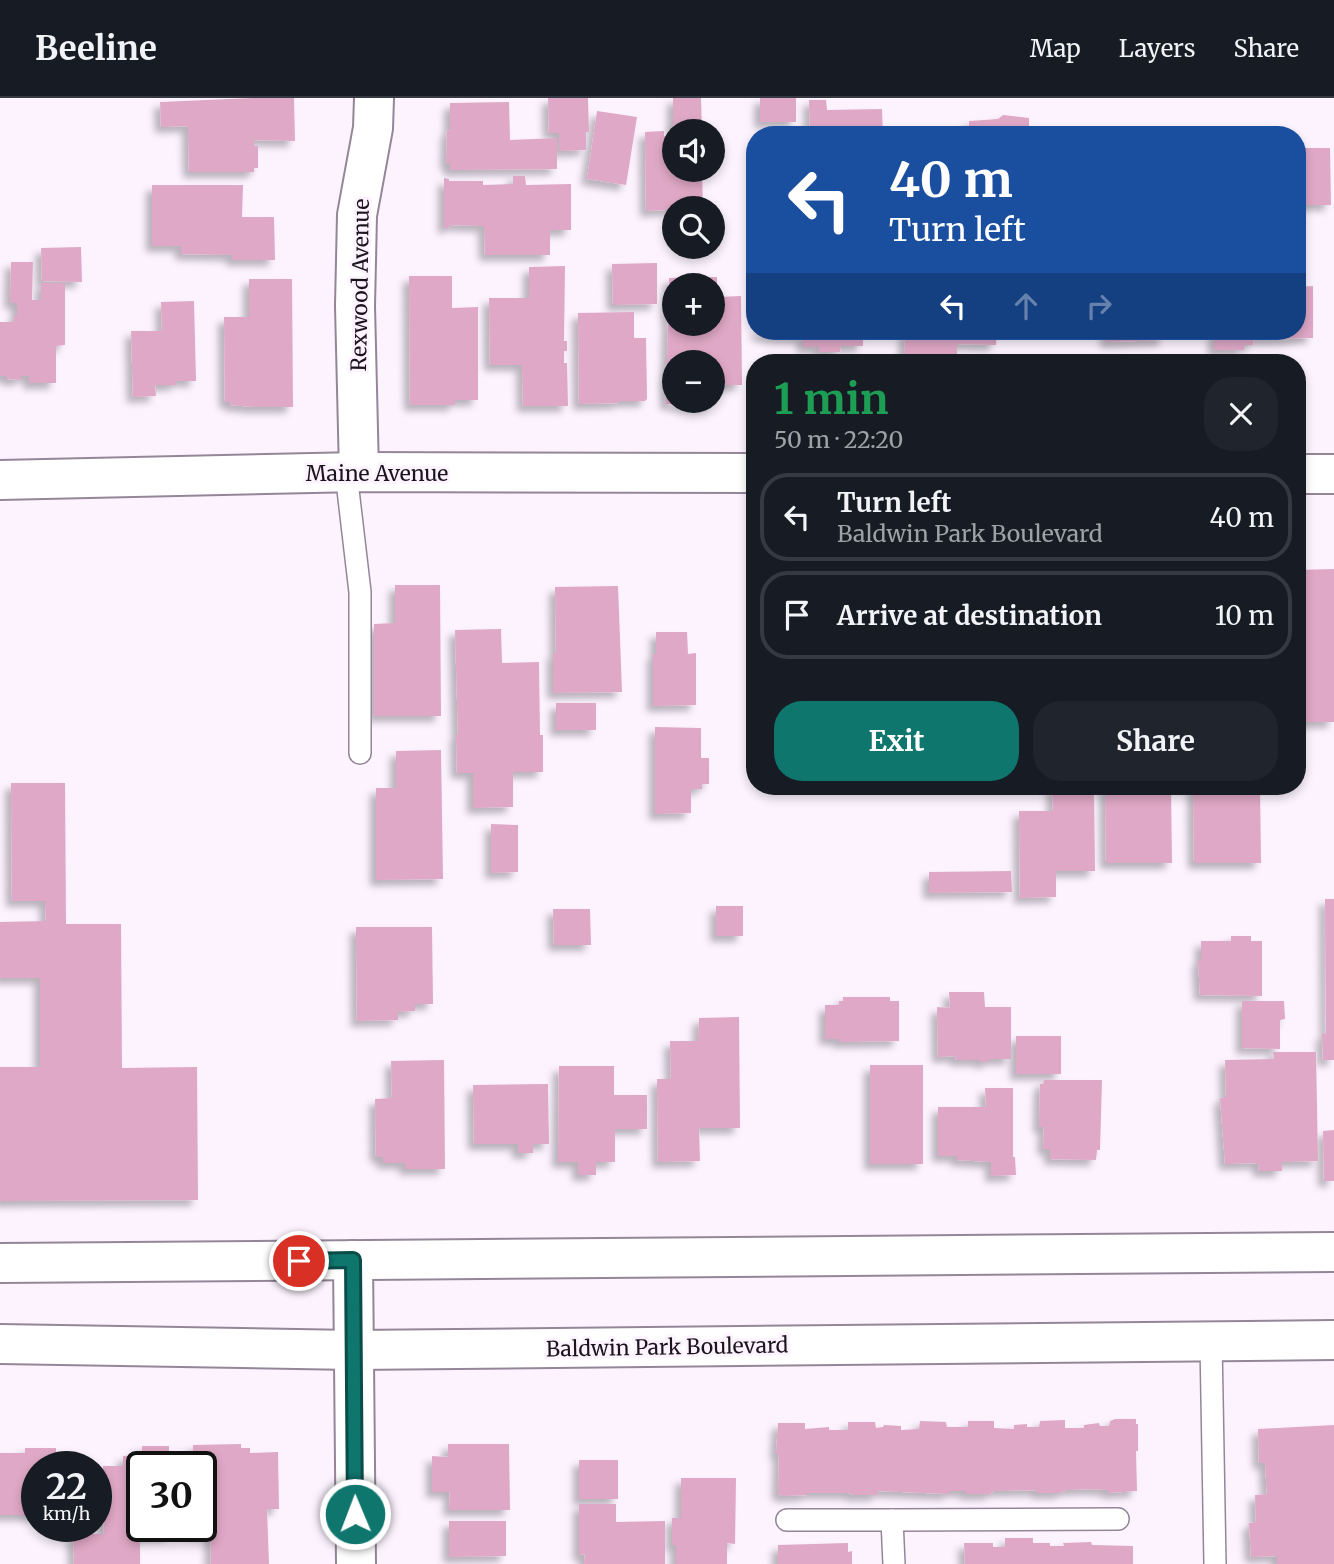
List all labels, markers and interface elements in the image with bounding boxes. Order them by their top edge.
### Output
text: Beeline [35,28,157,69]
text: Map [1030,33,1081,64]
text: Layers [1119,33,1195,64]
text: Share [1233,33,1299,64]
map controls [662,119,725,413]
button: sound [662,119,725,182]
text: 40 m [889,149,1013,210]
icon: left [774,154,865,245]
button: search [662,196,725,259]
street label: Rexwood Avenue [345,198,375,372]
text: Turn left [889,210,1026,250]
button: + [662,273,725,336]
icon: left [934,287,972,325]
icon: ahead [1007,287,1045,325]
icon: right [1080,287,1118,325]
button: − [662,350,725,413]
text: 1 min [774,373,888,425]
button: close [1204,377,1278,451]
text: 50 m · 22:20 [774,425,903,454]
street label: Maine Avenue [306,460,448,487]
text: Turn left [837,486,951,519]
icon: left [778,498,816,536]
text: 40 m [1210,501,1274,534]
text: Baldwin Park Boulevard [837,519,1103,548]
icon: arrive [778,596,816,634]
text: Arrive at destination [837,599,1102,632]
text: 10 m [1215,599,1274,632]
button: Exit [774,701,1019,781]
button: Share [1033,701,1278,781]
pin [269,1231,329,1291]
icon: arrive [280,1242,318,1280]
street label: Baldwin Park Boulevard [546,1331,789,1363]
speed limit sign: 30 [126,1451,217,1542]
text: 22 [46,1465,87,1509]
position arrow [318,1477,392,1551]
text: km/h [43,1502,90,1525]

